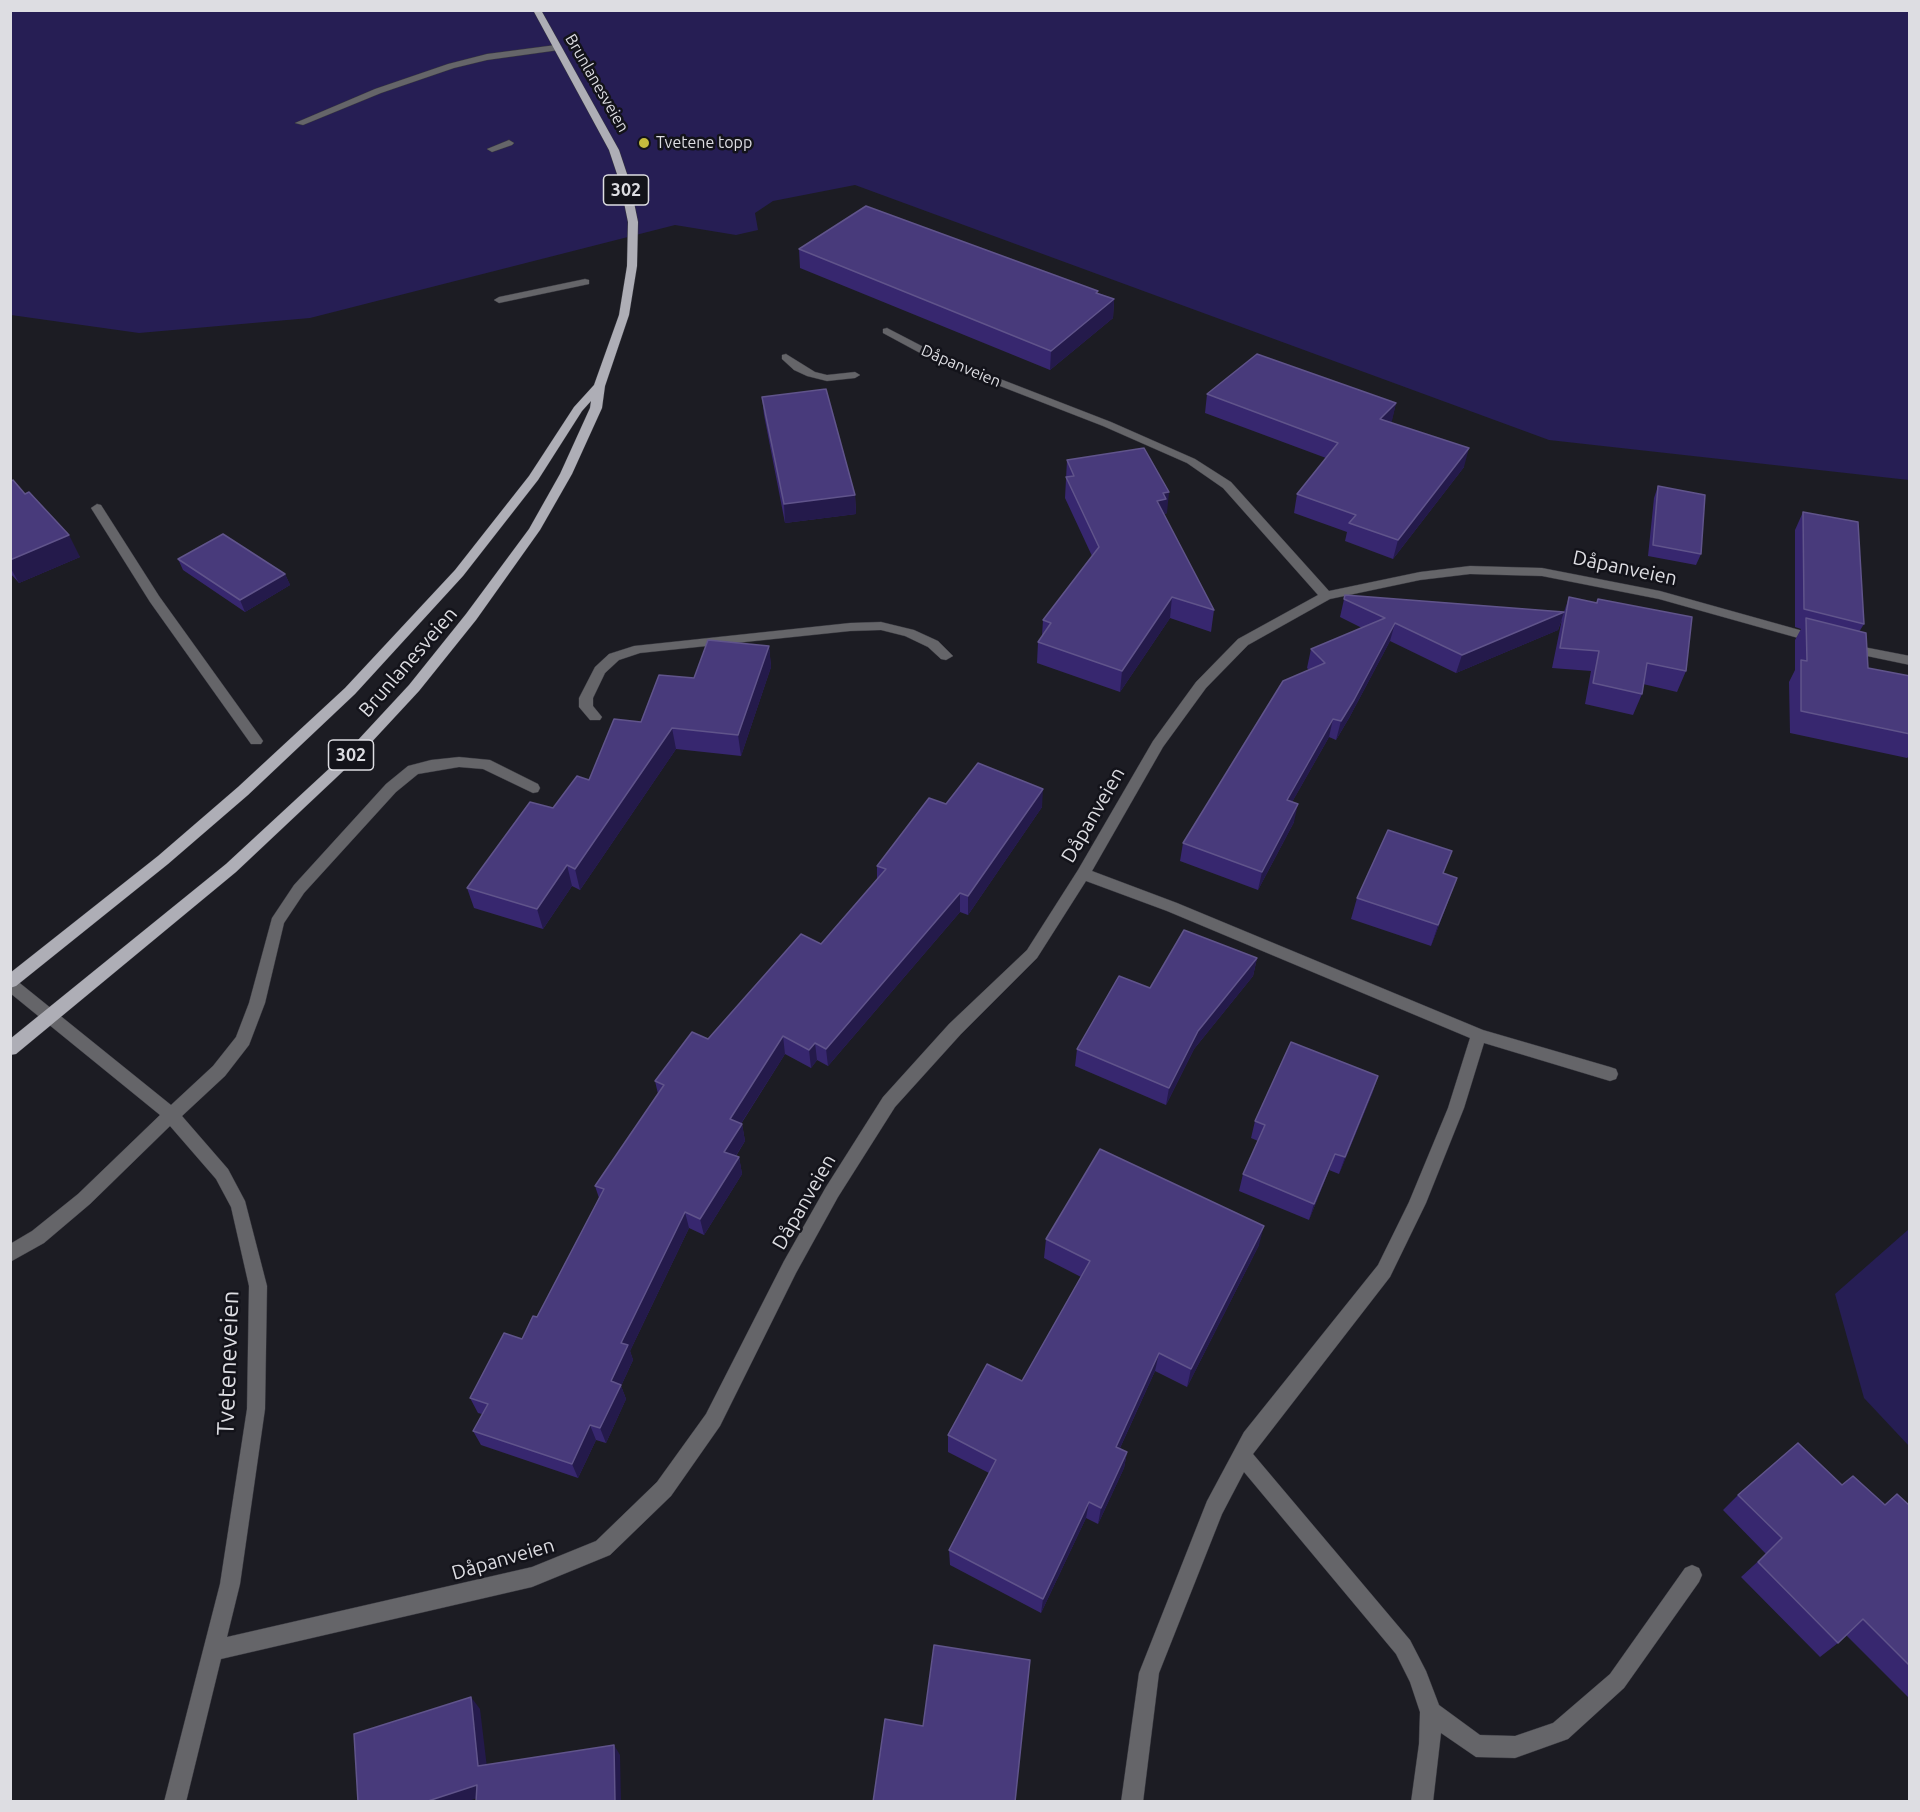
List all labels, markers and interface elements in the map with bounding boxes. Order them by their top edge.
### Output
street label: Brunlanesveien [561,30,633,136]
place label: Tvetene topp [656,133,752,153]
marker: Tvetene topp [637,136,651,150]
road number: 302 [604,175,648,205]
street label: Dåpanveien [918,341,1004,391]
street label: Dåpanveien [1571,545,1679,591]
street label: Brunlanesveien [354,602,462,722]
road number: 302 [328,740,374,770]
street label: Dåpanveien [1056,763,1130,867]
street label: Dåpanveien [767,1150,841,1254]
street label: Tveteneveien [211,1290,245,1436]
street label: Dåpanveien [449,1533,557,1585]

